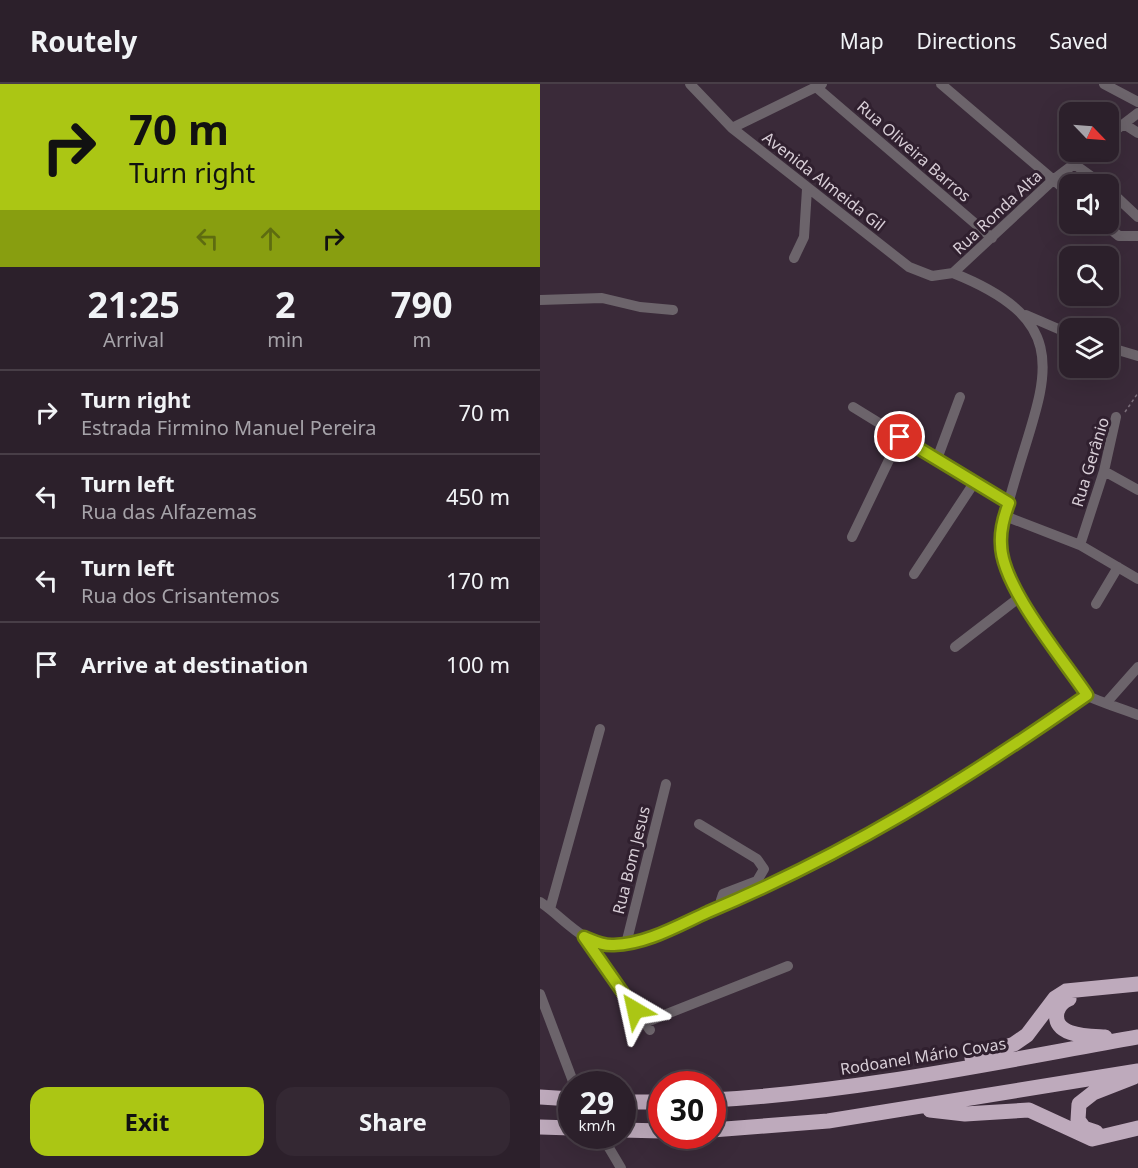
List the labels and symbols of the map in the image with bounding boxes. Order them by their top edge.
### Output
street label: Rua Oliveira Barros [852,95,976,207]
north arrow [1059,102,1119,162]
street label: Avenida Almeida Gil [758,126,890,236]
street label: Rua Ronda Alta [948,165,1046,259]
pin [874,411,925,462]
street label: Rua Gerânio [1066,415,1114,509]
street label: Rua Bom Jesus [607,804,655,916]
position arrow [603,978,667,1042]
street label: Rodoanel Mário Covas [838,1032,1008,1080]
speed limit sign: 30 [648,1071,726,1149]

